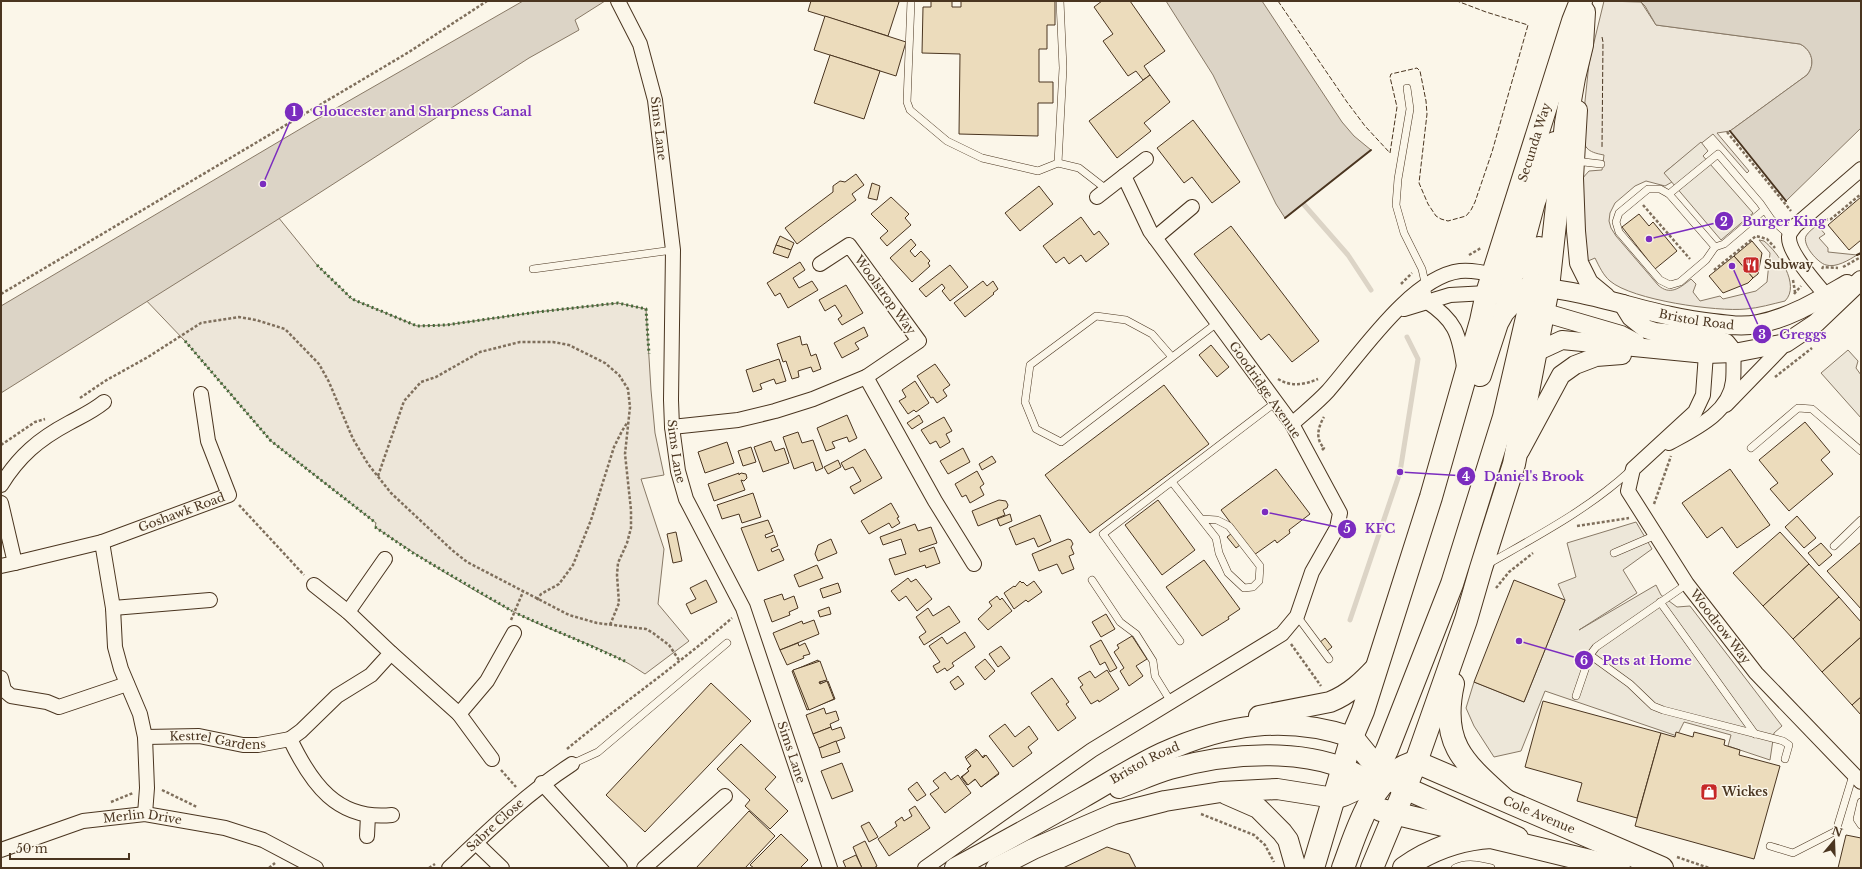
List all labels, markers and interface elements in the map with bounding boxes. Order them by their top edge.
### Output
street label: Sims Lane [648,96,670,161]
callout: Gloucester and Sharpness Canal [284,99,540,124]
street label: Secunda Way [1515,101,1554,184]
text: Gloucester and Sharpness Canal [312,103,532,120]
text: 1 [291,104,297,119]
callout: Burger King [1714,209,1834,234]
text: Burger King [1742,213,1827,230]
text: 2 [1720,214,1728,229]
street label: Woolstrop Way [851,251,919,338]
restaurant icon: Subway [1741,255,1761,275]
place label: Subway [1764,257,1813,272]
street label: Bristol Road [1657,306,1735,332]
callout: Greggs [1752,322,1835,347]
text: Greggs [1779,326,1827,343]
text: 3 [1758,327,1766,342]
street label: Goodridge Avenue [1226,338,1305,441]
street label: Sims Lane [665,419,689,485]
callout: Daniel's Brook [1456,464,1592,489]
text: Daniel's Brook [1484,468,1585,485]
text: 4 [1462,469,1470,484]
street label: Goshawk Road [136,489,227,535]
callout: KFC [1337,516,1403,541]
text: KFC [1365,520,1395,537]
text: 5 [1343,521,1351,536]
street label: Woodrow Way [1686,585,1754,667]
callout: Pets at Home [1574,648,1700,673]
text: Pets at Home [1602,652,1692,669]
text: 6 [1580,653,1588,668]
street label: Sims Lane [774,719,809,785]
street label: Kestrel Gardens [169,728,267,752]
street label: Bristol Road [1107,738,1182,787]
shop icon: Wickes [1699,782,1719,802]
place label: Wickes [1721,784,1768,799]
street label: Cole Avenue [1501,792,1578,837]
street label: Sabre Close [463,795,527,854]
street label: Merlin Drive [102,806,183,827]
north arrow [1814,821,1854,861]
text: N [1830,823,1845,840]
scale bar [10,835,129,861]
text: 50 m [16,841,48,856]

